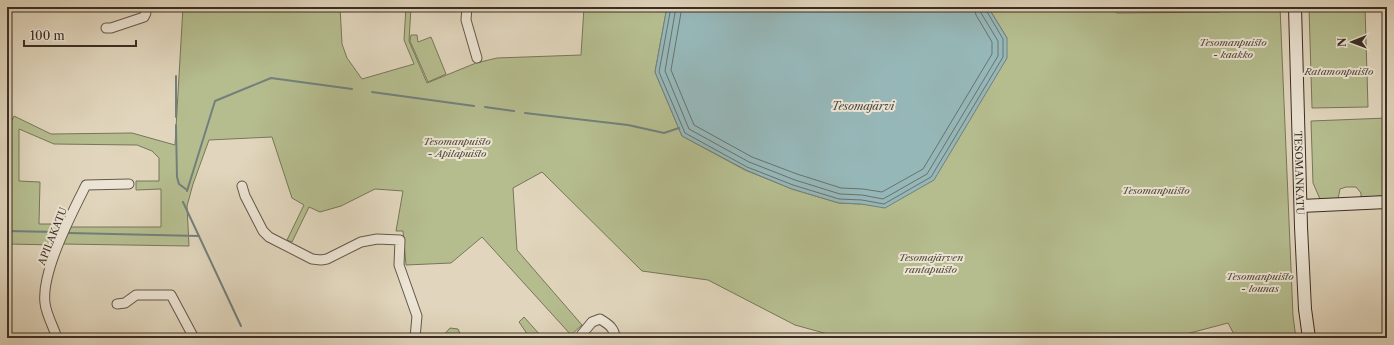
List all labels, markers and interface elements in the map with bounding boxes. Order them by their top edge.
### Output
scale bar [24,22,136,48]
north arrow [1332,22,1372,62]
text: 100 m [30,28,65,43]
park label: Tesomanpuisto - kaakko [1199,36,1267,61]
text: N [1335,37,1349,47]
park label: Ratamonpuisto [1304,65,1374,78]
water label: Tesomajärvi [832,99,895,113]
street label: TESOMANKATU [1291,131,1307,215]
park label: Tesomanpuisto - Apilapuisto [423,135,491,160]
park label: Tesomanpuisto [1122,184,1190,197]
street label: APILAKATU [35,205,70,268]
park label: Tesomajärven rantapuisto [899,251,963,276]
park label: Tesomanpuisto - lounas [1226,270,1294,295]

